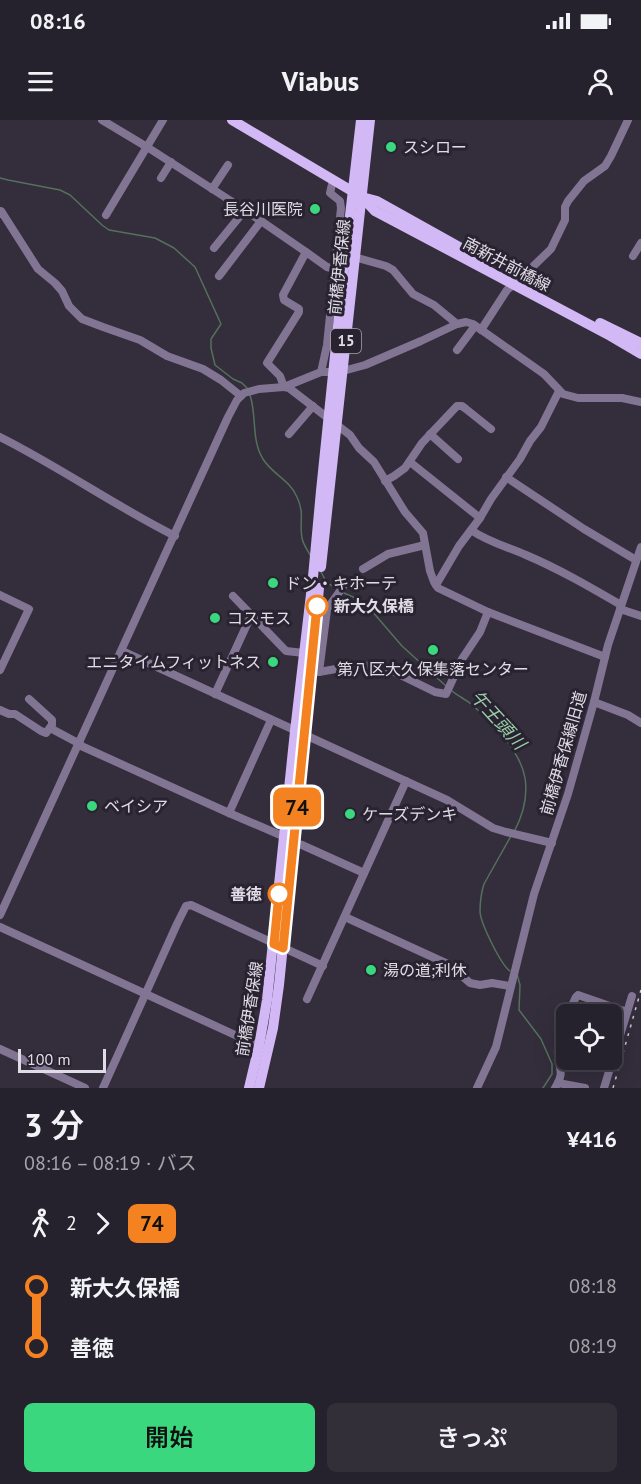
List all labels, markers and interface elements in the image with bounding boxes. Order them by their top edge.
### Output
text: 08:16 [30,7,86,35]
text: Viabus [282,64,359,98]
icon: menu [24,65,57,98]
icon: person [584,65,617,98]
place label: スシロー [403,137,467,157]
marker: スシロー [384,140,398,154]
place label: 長谷川医院 [223,199,303,219]
marker: 長谷川医院 [308,202,322,216]
street label: 前橋伊香保線 [324,218,354,316]
street label: 南新井前橋線 [460,233,554,295]
road number: 15 [331,329,361,353]
place label: ドン・キホーテ [285,573,397,593]
marker: ドン・キホーテ [266,576,280,590]
marker: 新大久保橋 [306,595,328,617]
place label: 新大久保橋 [334,596,414,616]
place label: コスモス [227,608,291,628]
marker: コスモス [208,611,222,625]
marker: 第八区大久保集落センター [426,643,440,657]
place label: エニタイムフィットネス [87,652,261,672]
marker: エニタイムフィットネス [266,655,280,669]
place label: 第八区大久保集落センター [337,659,529,679]
water label: 午王頭川 [466,685,532,756]
street label: 前橋伊香保線旧道 [536,689,590,817]
line badge: 74 [270,788,324,826]
text: 74 [285,794,309,821]
place label: ベイシア [104,796,168,816]
marker: ベイシア [85,799,99,813]
place label: ケーズデンキ [362,804,457,824]
marker: ケーズデンキ [343,807,357,821]
marker: 善徳 [268,883,290,905]
place label: 善徳 [230,884,262,904]
street label: 前橋伊香保線 [232,960,266,1058]
place label: 湯の道;利休 [383,960,467,980]
marker: 湯の道;利休 [364,963,378,977]
map controls [556,1004,622,1070]
button: locate [556,1004,622,1070]
scale bar [18,1046,106,1074]
text: 100 m [27,1049,70,1069]
text: 3 分 [24,1103,84,1146]
text: ¥416 [567,1125,617,1153]
text: 08:16 – 08:19 · バス [24,1150,197,1176]
icon: walk [24,1207,57,1240]
icon: forward [86,1207,119,1240]
text: 2 [66,1210,77,1236]
text: 74 [140,1210,164,1237]
text: 08:18 [569,1273,617,1299]
text: 新大久保橋 [70,1274,180,1302]
text: 08:19 [569,1333,617,1359]
text: 善徳 [70,1334,114,1362]
button: 開始 [24,1403,315,1472]
button: きっぷ [327,1403,617,1472]

